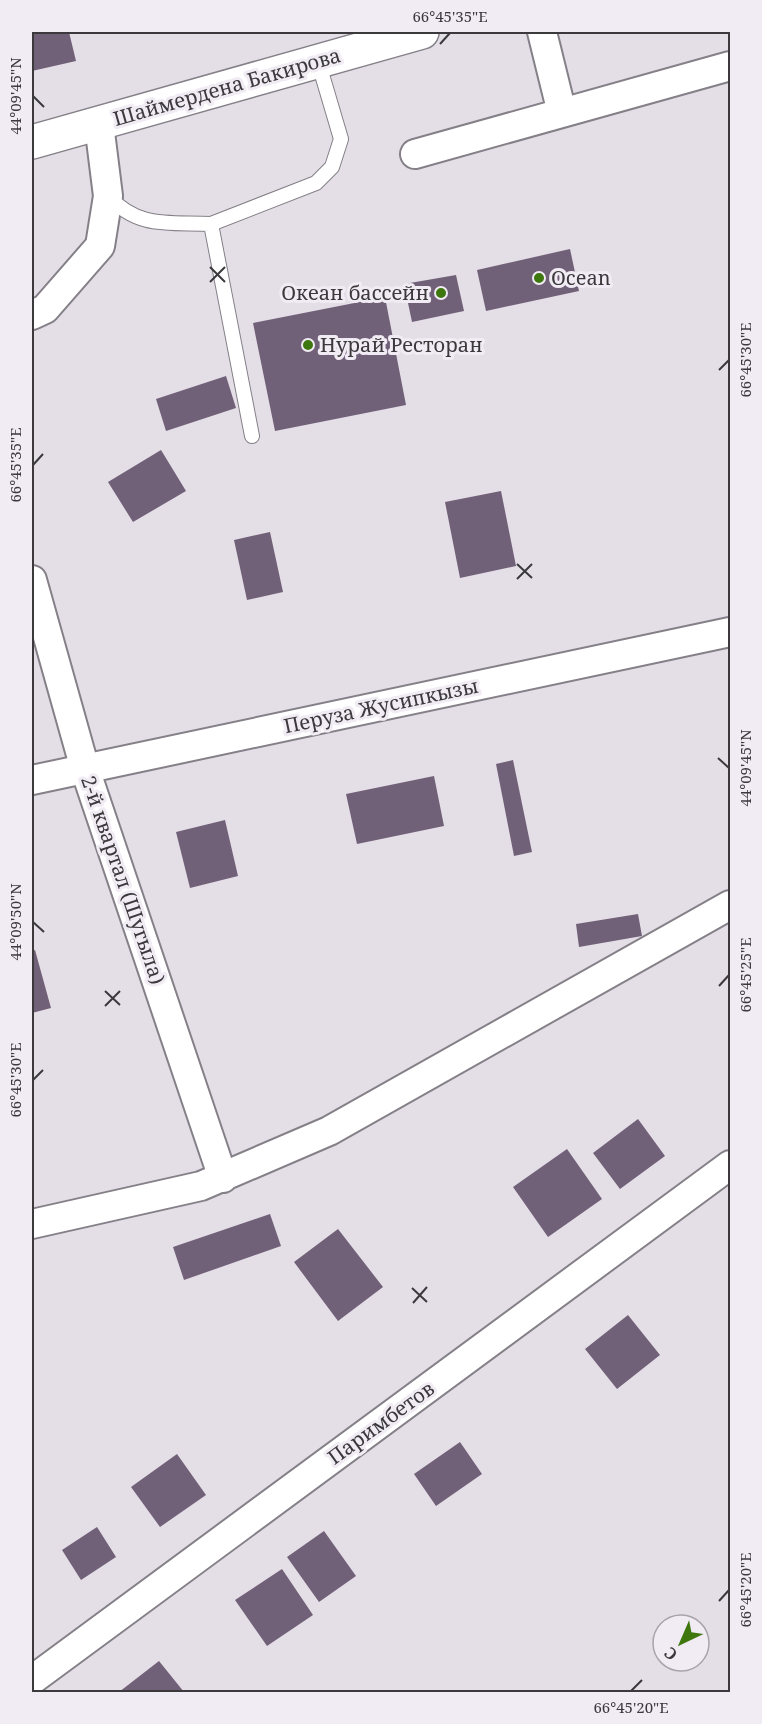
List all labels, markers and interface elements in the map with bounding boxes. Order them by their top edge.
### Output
text: 66°45'35"E [412,6,488,26]
street label: Шаймердена Бакирова [110,41,344,132]
text: 44°09'45"N [5,57,25,135]
place label: Ocean [551,264,611,291]
marker: Ocean [532,271,546,285]
place label: Океан бассейн [281,279,429,306]
marker: Океан бассейн [434,286,448,300]
text: 66°45'30"E [735,322,755,398]
place label: Нурай Ресторан [320,331,483,358]
marker: Нурай Ресторан [301,338,315,352]
text: 66°45'35"E [5,427,25,503]
street label: Перуза Жусипкызы [281,672,481,739]
text: 44°09'45"N [735,729,755,807]
street label: 2-й квартал (Шугыла) [75,772,172,988]
text: 44°09'50"N [5,883,25,961]
text: 66°45'25"E [735,937,755,1013]
text: 66°45'30"E [5,1042,25,1118]
street label: Паримбетов [322,1375,439,1470]
text: 66°45'20"E [735,1552,755,1628]
north arrow [651,1613,711,1673]
text: С [659,1642,682,1665]
text: 66°45'20"E [593,1697,669,1717]

